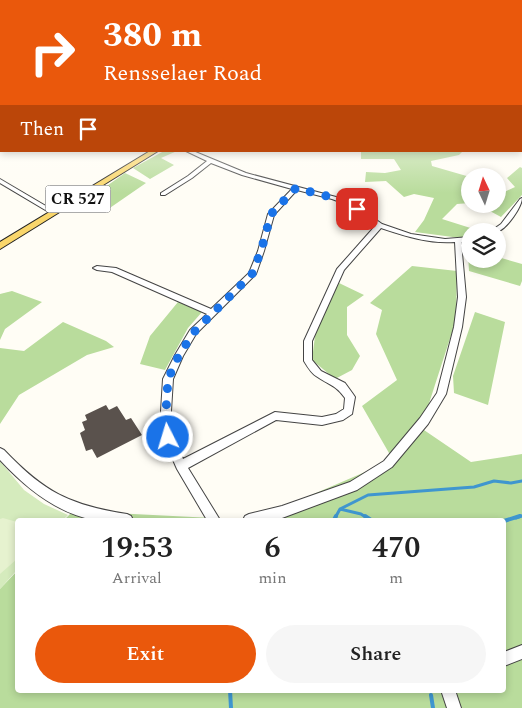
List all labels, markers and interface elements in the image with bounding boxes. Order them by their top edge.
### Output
text: 380 m [103,9,202,62]
icon: right [20,20,85,85]
text: Rensselaer Road [103,57,262,90]
text: Then [20,115,64,144]
icon: arrive [74,115,102,143]
north arrow [461,168,506,212]
map controls [461,168,506,268]
road number: CR 527 [46,185,110,212]
pin [336,188,378,230]
icon: arrive [343,195,371,223]
button: layers [461,223,506,268]
position arrow [141,410,193,462]
text: 19:53 [101,525,173,571]
text: 6 [264,525,280,571]
text: 470 [372,525,420,571]
text: Arrival [112,566,162,590]
text: min [258,566,286,590]
text: m [389,566,403,590]
button: Exit [35,625,256,683]
button: Share [266,625,486,683]

